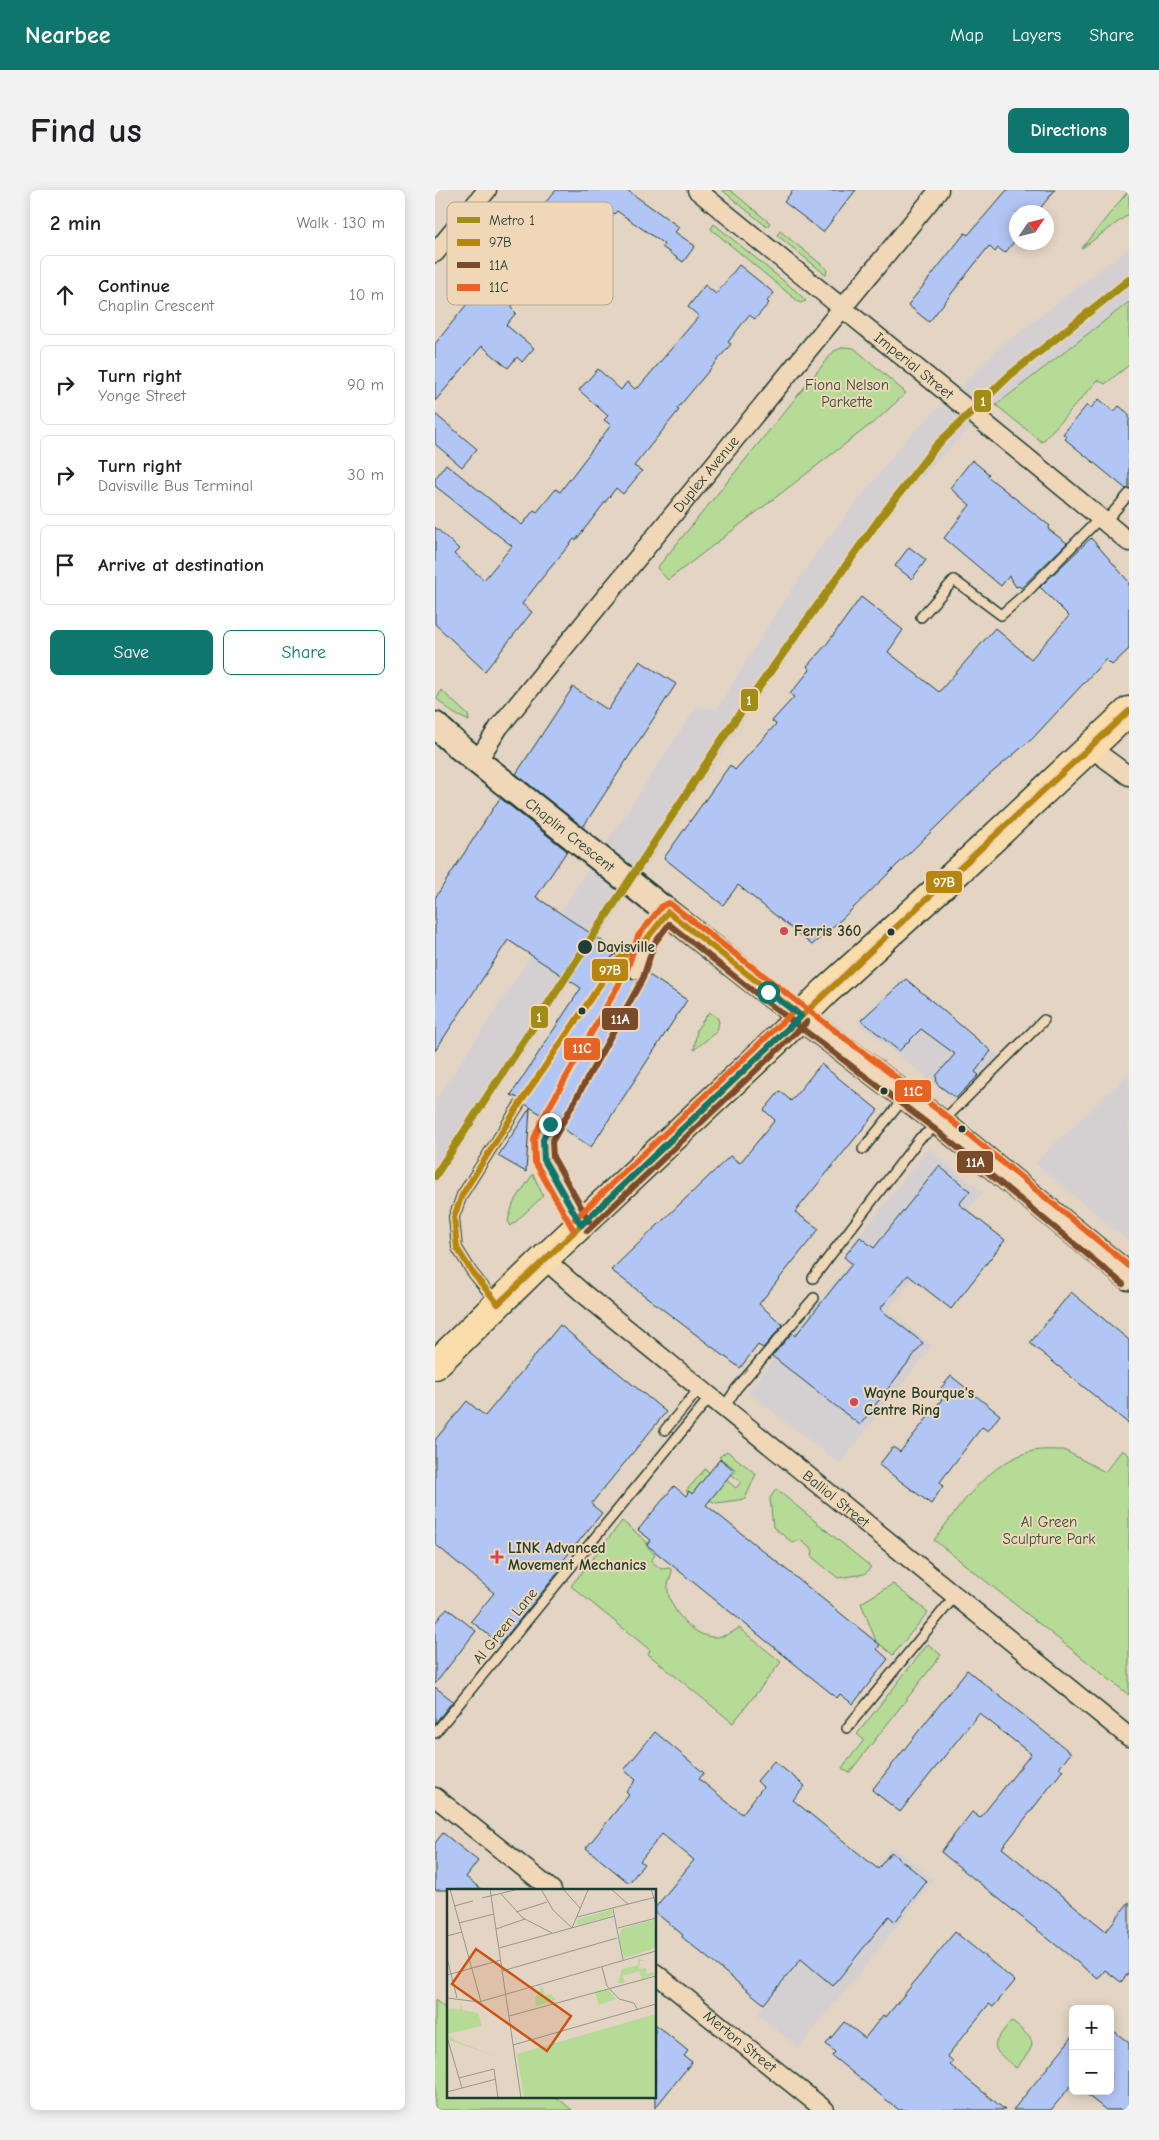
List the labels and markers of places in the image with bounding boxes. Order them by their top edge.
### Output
place label: Ferris 360 [794,922,861,940]
marker: Ferris 360 [778,925,790,937]
unlabelled marker [886,927,896,937]
marker: Davisville [576,938,594,956]
place label: Davisville [597,938,655,956]
unlabelled marker [577,1006,587,1016]
unlabelled marker [879,1086,889,1096]
unlabelled marker [957,1124,967,1134]
place label: Wayne Bourque's Centre Ring [864,1384,974,1419]
marker: Wayne Bourque's Centre Ring [848,1396,860,1408]
place label: LINK Advanced Movement Mechanics [508,1539,646,1574]
marker: LINK Advanced Movement Mechanics [490,1550,504,1564]

